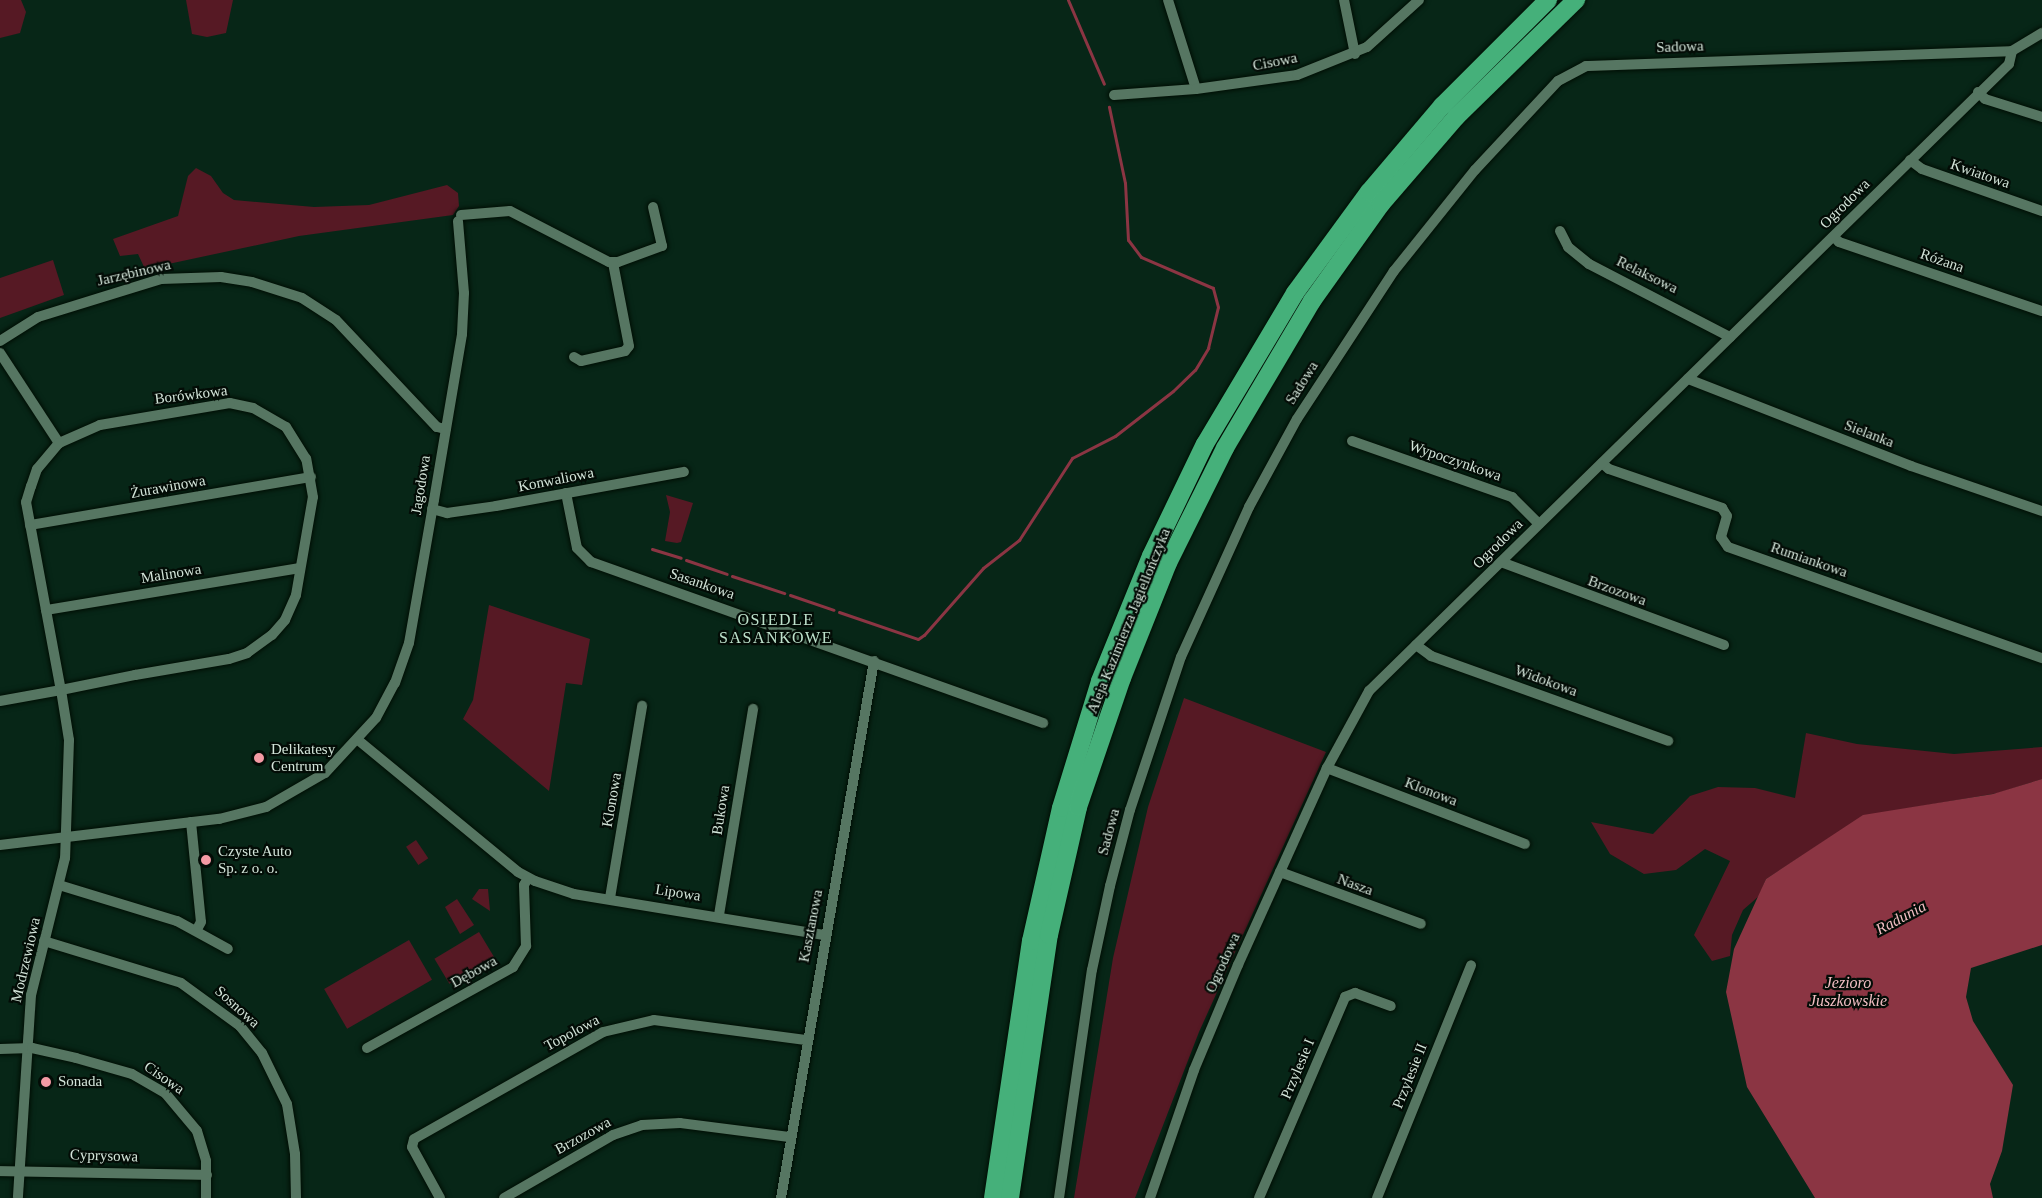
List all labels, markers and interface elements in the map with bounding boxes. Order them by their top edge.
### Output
street label: Sadowa [1656,37,1704,57]
street label: Cisowa [1251,49,1299,75]
street label: Kwiatowa [1948,155,2012,193]
street label: Ogrodowa [1816,175,1874,233]
street label: Różana [1918,245,1966,277]
street label: Relaksowa [1613,252,1681,298]
street label: Jarzębinowa [95,256,173,290]
street label: Sadowa [1282,358,1322,408]
street label: Borówkowa [154,382,228,408]
street label: Sielanka [1842,416,1896,452]
street label: Wypoczynkowa [1406,437,1504,485]
street label: Jagodowa [407,454,435,516]
street label: Konwaliowa [517,464,595,496]
street label: Żurawinowa [129,472,207,502]
street label: Ogrodowa [1469,515,1527,573]
street label: Aleja Kazimierza Jagiellończyka [1084,526,1174,716]
street label: Rumiankowa [1768,538,1850,582]
street label: Malinowa [140,560,202,588]
street label: Sasankowa [667,565,737,603]
street label: Brzozowa [1585,572,1649,610]
district label: OSIEDLE SASANKOWE [719,610,833,648]
street label: Widokowa [1512,661,1580,701]
place label: Delikatesy Centrum [271,740,335,775]
marker: Delikatesy Centrum [252,751,266,765]
street label: Klonowa [598,771,626,829]
street label: Klonowa [1402,774,1460,810]
street label: Bukowa [708,784,734,836]
street label: Sadowa [1094,807,1124,857]
place label: Czyste Auto Sp. z o. o. [218,842,293,877]
marker: Czyste Auto Sp. z o. o. [199,853,213,867]
street label: Nasza [1335,870,1375,900]
street label: Lipowa [654,881,702,905]
street label: Kasztanowa [795,888,827,964]
water label: Radunia [1873,897,1929,939]
street label: Modrzewiowa [7,916,45,1004]
street label: Ogrodowa [1202,930,1244,996]
street label: Dębowa [448,952,500,992]
water label: Jezioro Juszkowskie [1809,973,1887,1011]
street label: Sosnowa [211,982,263,1032]
street label: Topolowa [541,1011,603,1055]
street label: Przylesie I [1277,1036,1319,1102]
street label: Przylesie II [1389,1041,1431,1111]
street label: Cisowa [140,1058,188,1098]
place label: Sonada [58,1073,102,1091]
marker: Sonada [39,1075,53,1089]
street label: Brzozowa [552,1113,614,1159]
street label: Cyprysowa [70,1146,138,1166]

